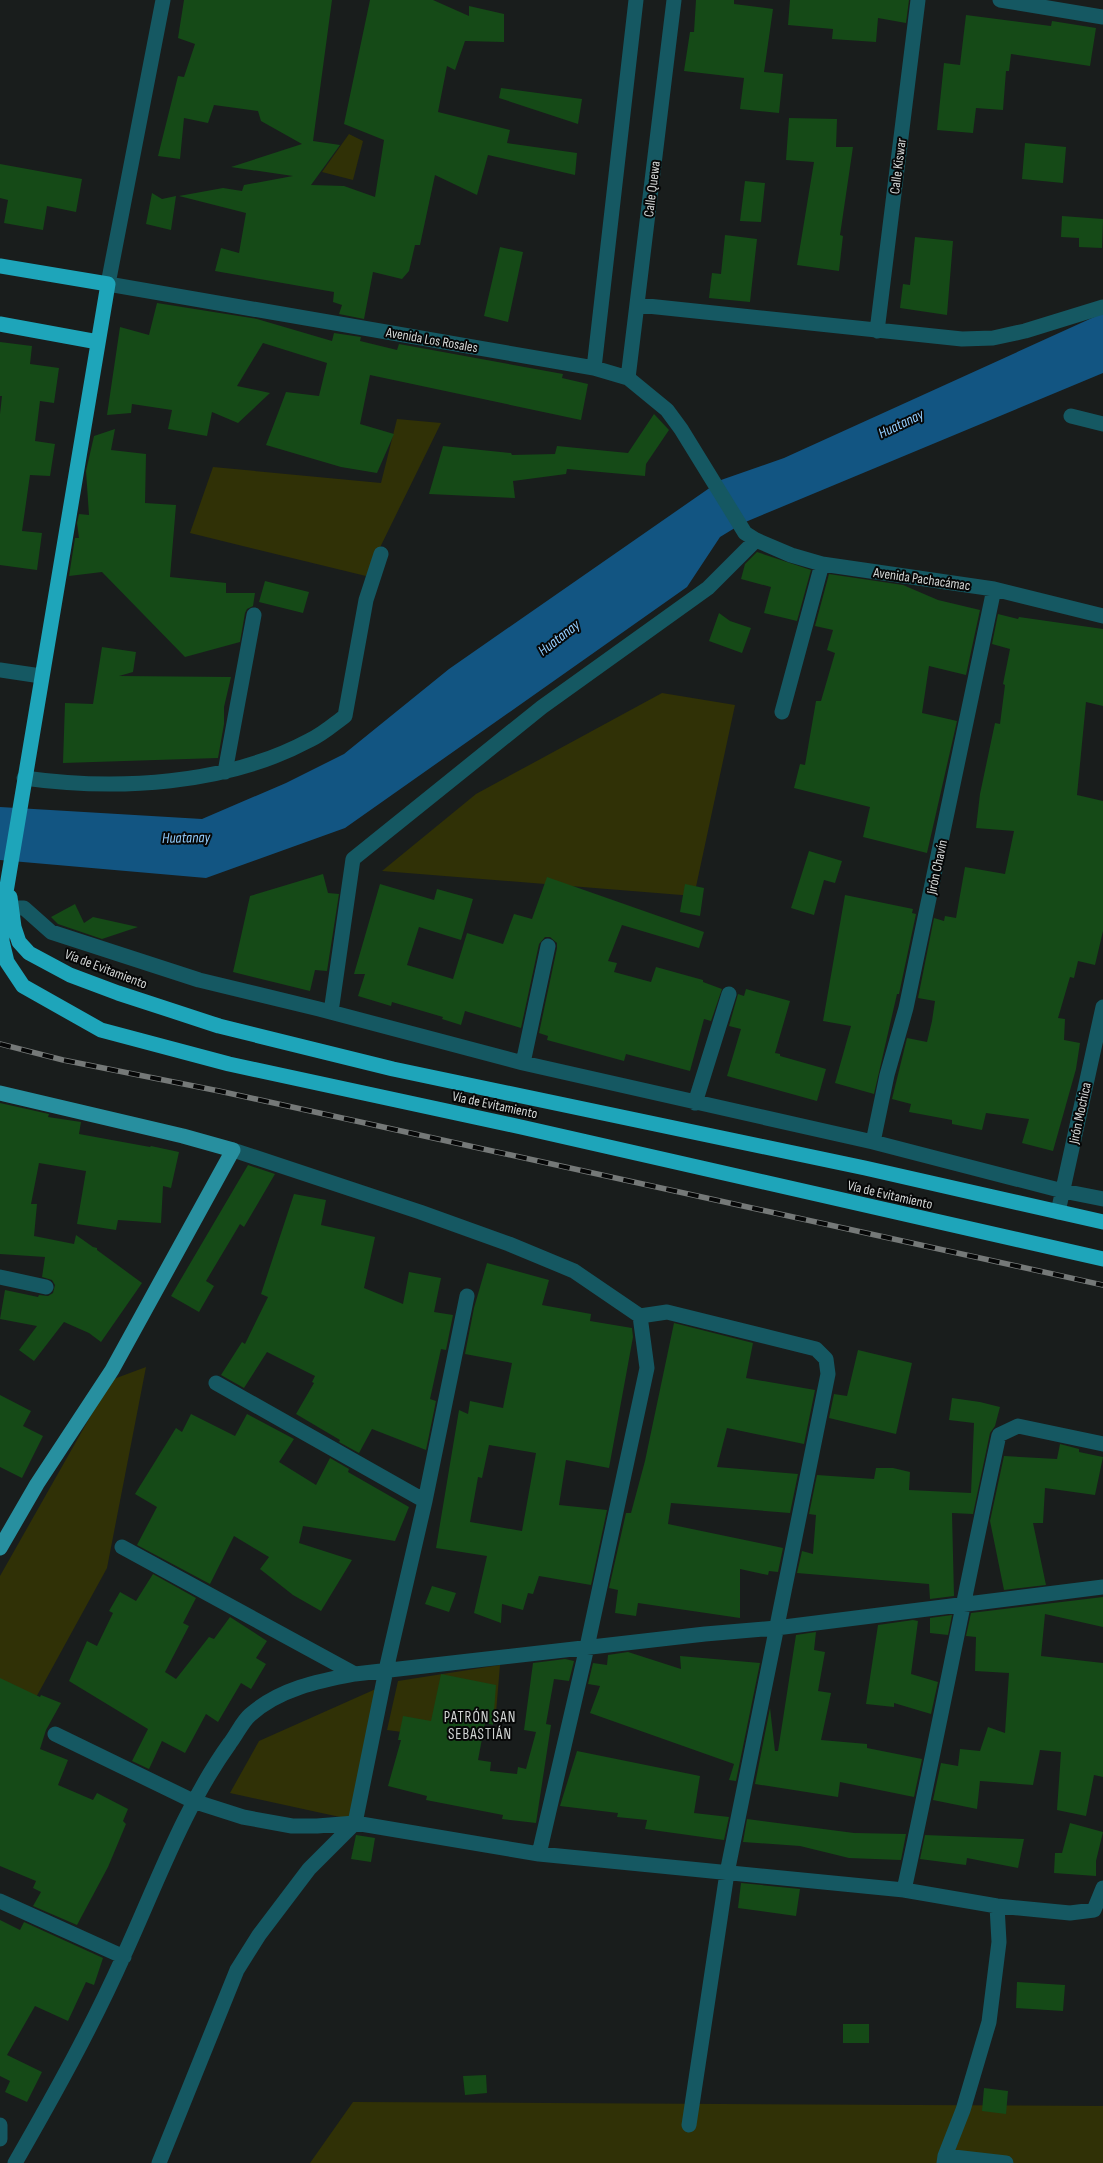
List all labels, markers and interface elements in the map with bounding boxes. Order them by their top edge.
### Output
street label: Calle Kiswar [886,137,910,195]
street label: Calle Quewa [640,160,664,218]
street label: Avenida Los Rosales [384,323,479,356]
water label: Huatanay [875,404,928,443]
street label: Avenida Pachacámac [871,564,972,594]
water label: Huatanay [534,615,585,660]
water label: Huatanay [162,828,212,848]
street label: Jirón Chavín [923,838,951,897]
street label: Vía de Evitamiento [62,945,150,993]
street label: Jirón Mochica [1065,1081,1095,1146]
street label: Vía de Evitamiento [451,1088,539,1122]
street label: Vía de Evitamiento [846,1177,934,1213]
district label: PATRÓN SAN SEBASTIÁN [444,1708,516,1744]

